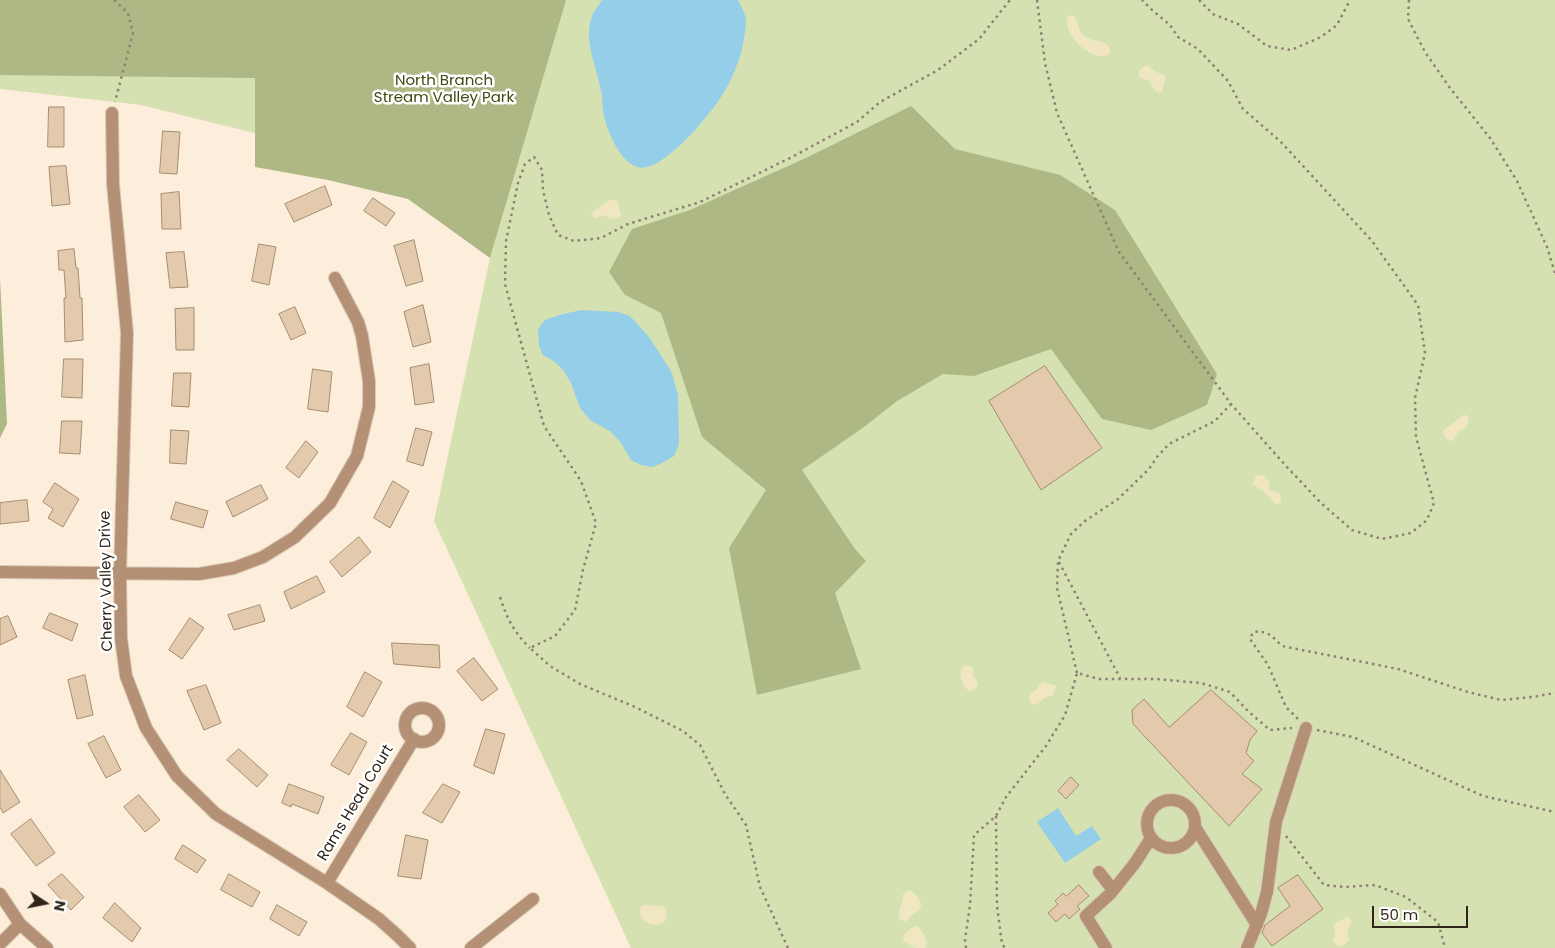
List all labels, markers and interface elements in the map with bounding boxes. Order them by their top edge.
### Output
park label: North Branch Stream Valley Park [374,72,514,107]
street label: Cherry Valley Drive [97,510,117,652]
street label: Rams Head Court [314,742,398,864]
north arrow [20,878,70,928]
scale bar [1375,896,1471,928]
text: N [49,899,71,913]
text: 50 m [1380,904,1418,925]

